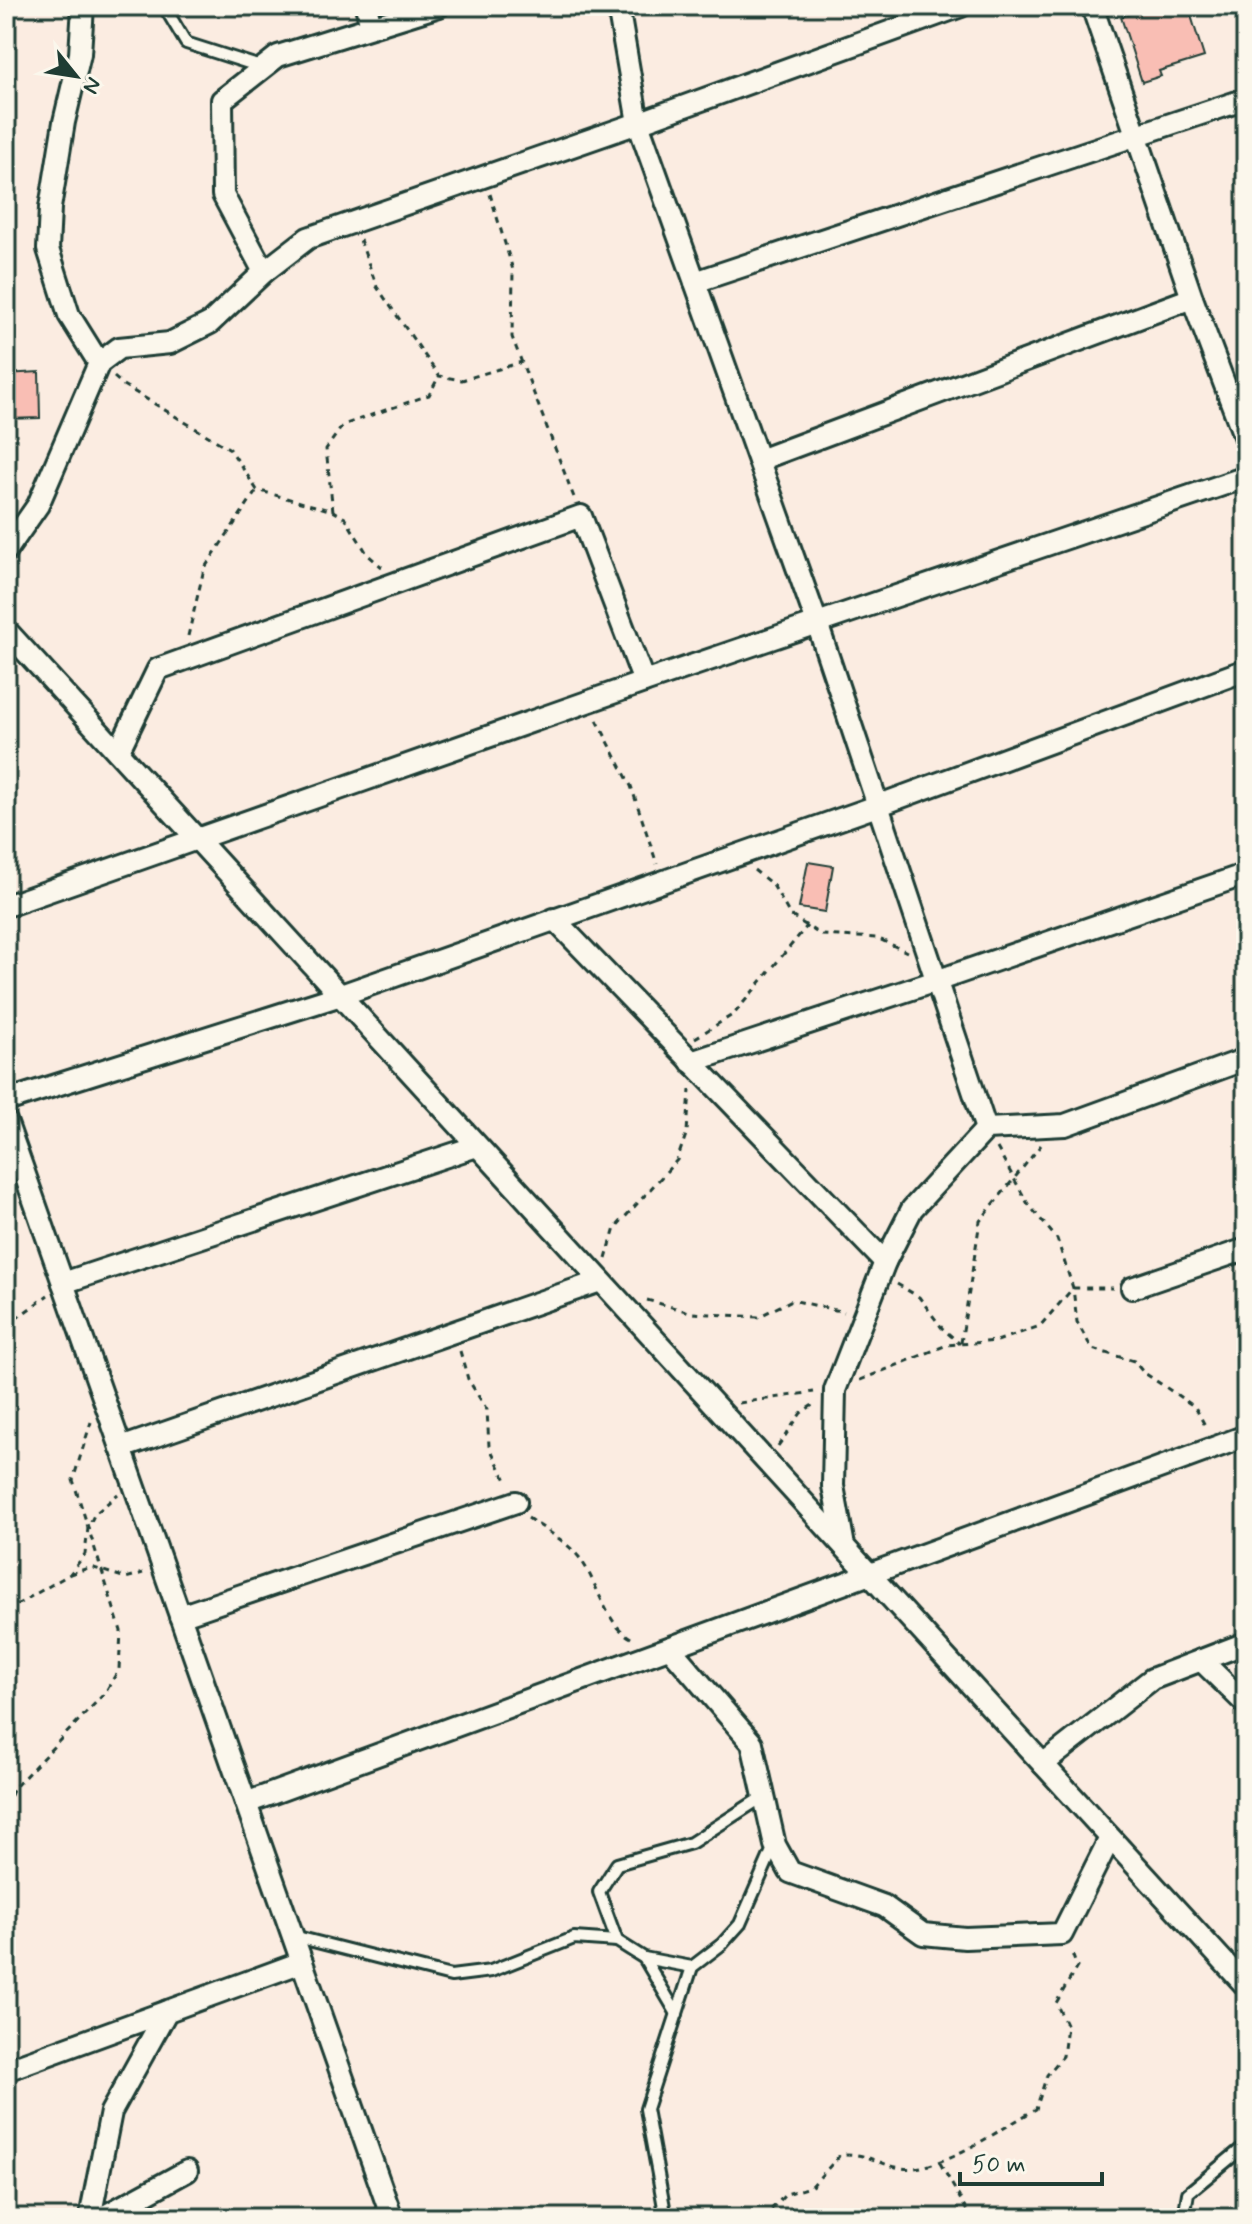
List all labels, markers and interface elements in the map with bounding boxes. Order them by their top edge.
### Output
north arrow [36,36,116,116]
text: N [76,72,107,98]
scale bar [960,2136,1102,2186]
text: 50 m [972,2150,1026,2181]

